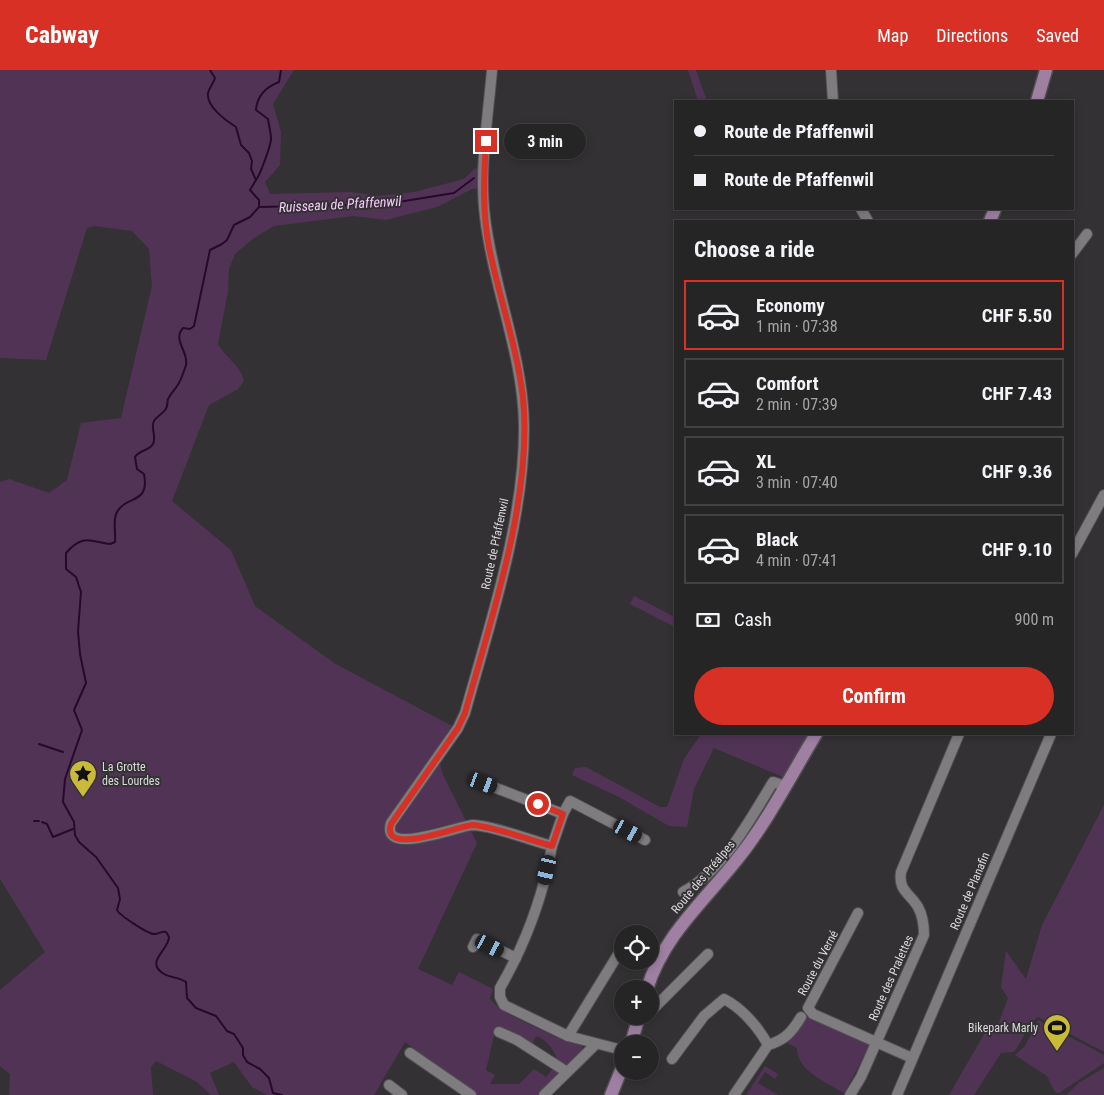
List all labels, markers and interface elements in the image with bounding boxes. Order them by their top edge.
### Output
text: Cabway [25,21,99,49]
text: Map [877,25,908,46]
text: Directions [936,25,1008,46]
text: Saved [1036,25,1079,46]
text: Route de Pfaffenwil [724,120,874,143]
callout: 3 min [504,124,586,158]
route end [475,130,497,152]
text: 3 min [527,132,563,151]
text: Route de Pfaffenwil [724,168,874,191]
water label: Ruisseau de Pfaffenwil [278,193,403,215]
text: Choose a ride [694,237,815,262]
icon: car [696,293,741,338]
text: Economy [756,294,825,317]
text: CHF 5.50 [982,304,1052,327]
text: 1 min · 07:38 [756,317,838,336]
icon: car [696,371,741,416]
text: Comfort [756,372,819,395]
text: CHF 7.43 [982,382,1052,405]
text: 2 min · 07:39 [756,395,838,414]
icon: car [696,449,741,494]
text: XL [756,450,776,473]
text: CHF 9.36 [982,460,1052,483]
text: 3 min · 07:40 [756,473,838,492]
street label: Route de Pfaffenwil [478,497,512,591]
icon: car [696,527,741,572]
text: Black [756,528,798,551]
text: CHF 9.10 [982,538,1052,561]
text: 4 min · 07:41 [756,551,838,570]
icon: cash [694,606,722,634]
text: Cash [734,608,772,631]
text: 900 m [1015,610,1054,629]
button: Confirm [694,667,1054,725]
place icon: La Grotte des Lourdes [68,759,98,798]
place label: La Grotte des Lourdes [102,760,160,788]
car [466,771,499,795]
route start [527,793,549,815]
car [611,817,644,845]
street label: Route des Préalpes [668,838,738,916]
street label: Route de Planafin [947,850,993,932]
car [536,854,557,886]
map controls [614,925,659,1080]
button: locate [614,925,659,970]
street label: Route du Verné [795,928,841,998]
car [473,933,506,959]
street label: Route des Pralettes [866,933,916,1023]
button: + [614,980,659,1025]
sports icon: Bikepark Marly [1042,1013,1072,1052]
place label: Bikepark Marly [968,1021,1038,1035]
button: − [614,1035,659,1080]

